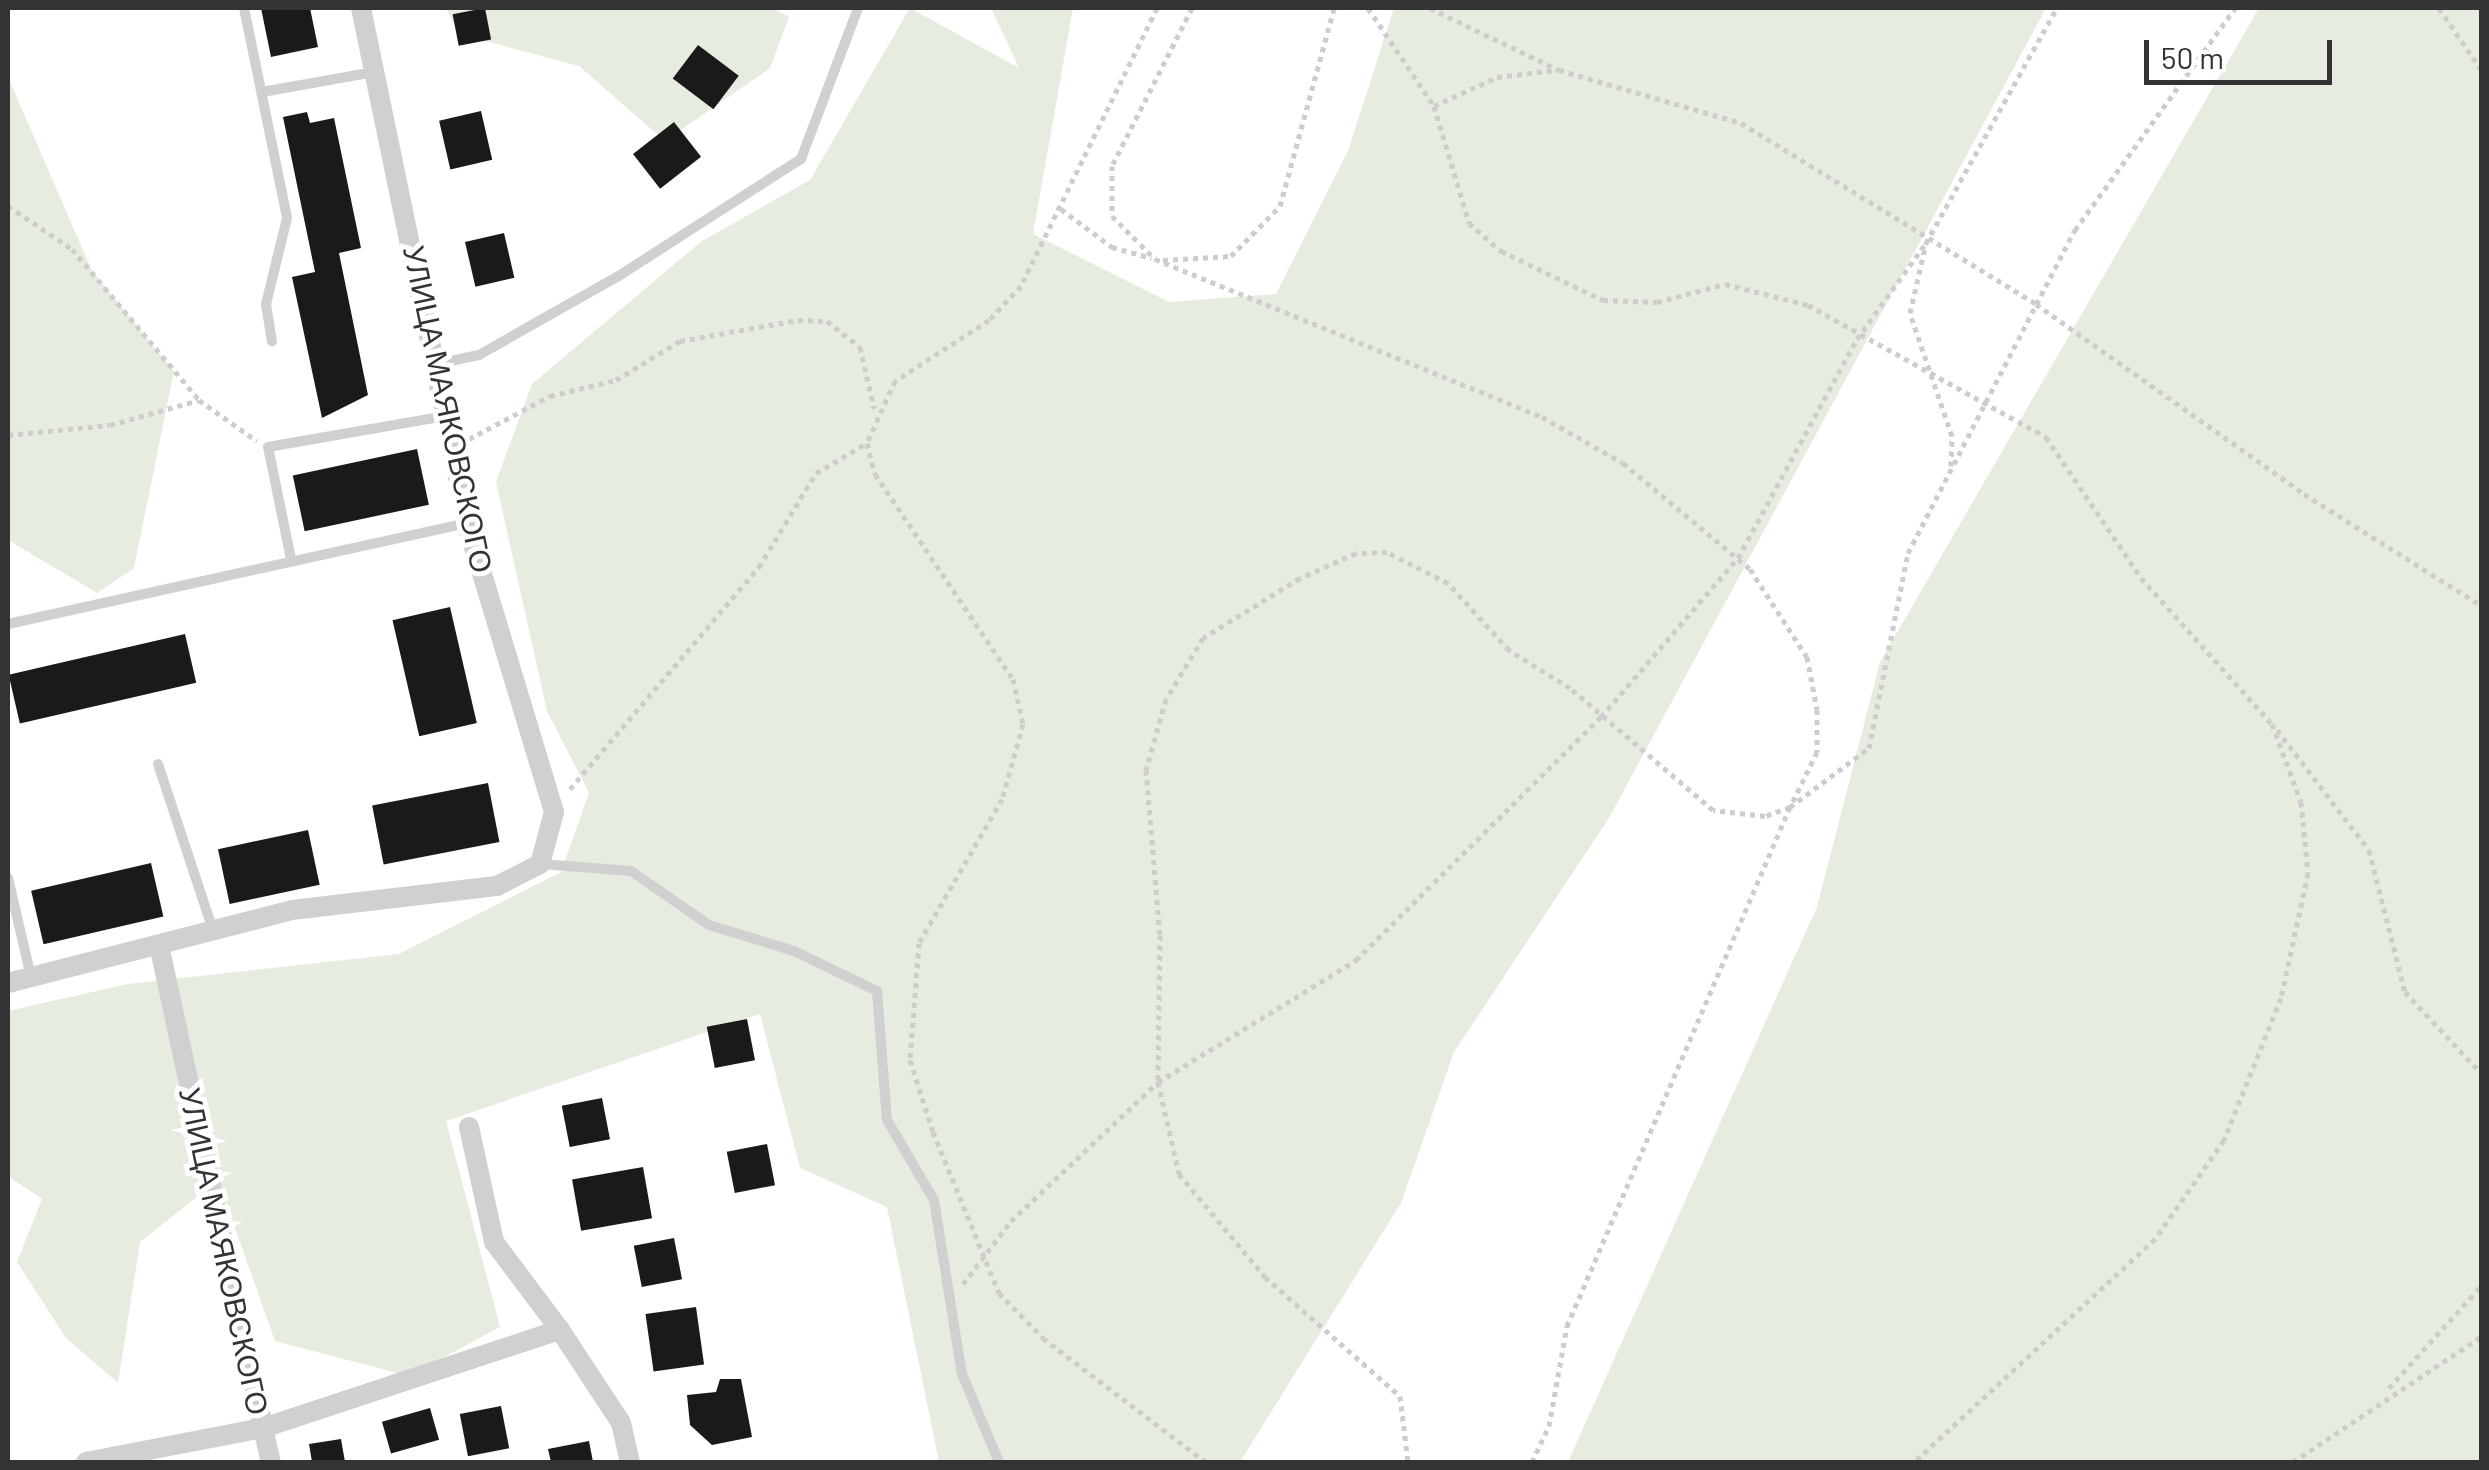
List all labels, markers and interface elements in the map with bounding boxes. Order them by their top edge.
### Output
scale bar [2149,20,2336,82]
text: 50 m [2161,39,2224,75]
street label: УЛИЦА МАЯКОВСКОГО [397,242,501,576]
street label: УЛИЦА МАЯКОВСКОГО [173,1084,277,1418]

